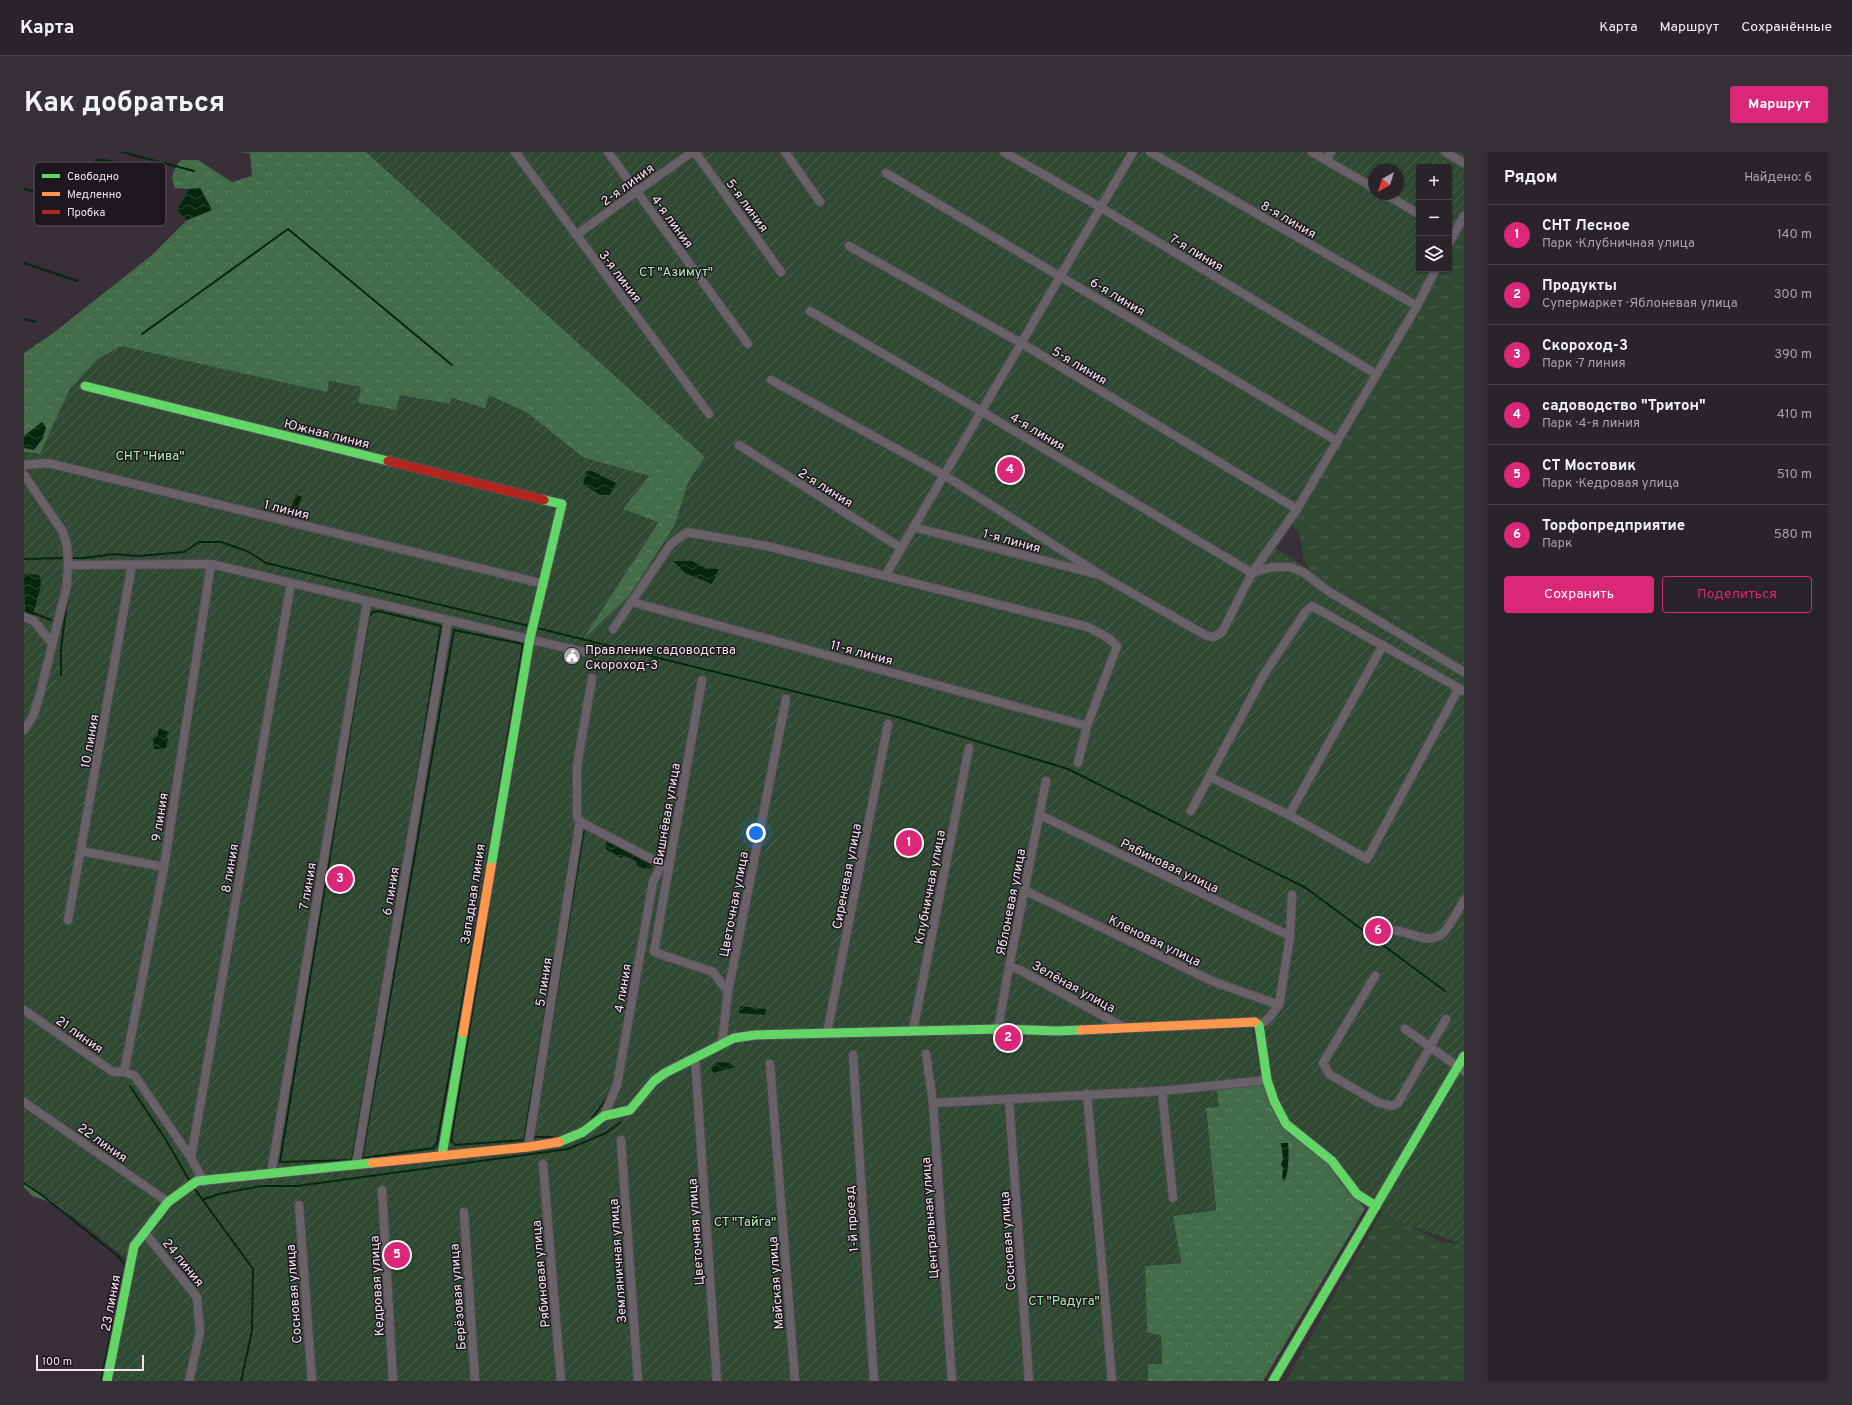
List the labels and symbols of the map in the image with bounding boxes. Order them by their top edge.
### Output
street label: 2-я линия [599,161,658,210]
legend [34,162,166,226]
north arrow [1368,164,1404,200]
text: Свободно [67,170,119,184]
street label: 5-я линия [722,176,771,236]
text: Медленно [67,188,121,202]
street label: 4-я линия [647,192,696,252]
street label: 8-я линия [1257,198,1319,243]
text: Пробка [67,206,106,220]
street label: 7-я линия [1166,231,1226,276]
street label: 3-я линия [595,248,644,307]
park label: СТ "Азимут" [639,265,713,281]
street label: 6-я линия [1087,275,1147,320]
street label: 5-я линия [1048,344,1110,389]
street label: 4-я линия [1006,410,1068,455]
street label: Южная линия [282,417,371,453]
park label: СНТ "Нива" [116,449,184,465]
pin: 4 [997,455,1023,485]
street label: 2-я линия [795,466,855,512]
street label: 1 линия [262,498,311,524]
street label: 1-я линия [981,527,1042,557]
street label: 11-я линия [829,638,894,670]
place label: Правление садоводства Скороход-3 [585,643,736,674]
public building icon: Правление садоводства Скороход-3 [562,646,582,666]
street label: 10 линия [78,713,104,770]
street label: Вишнёвая улица [651,762,685,867]
street label: 9 линия [149,792,173,843]
street label: Сиреневая улица [830,822,866,931]
your location [746,823,766,843]
pin: 1 [896,828,922,858]
street label: Клубничная улица [912,829,950,946]
street label: Рябиновая улица [1117,836,1221,898]
street label: 8 линия [219,843,243,894]
street label: Западная линия [458,843,490,946]
street label: Яблоневая улица [994,848,1030,957]
street label: Цветочная улица [717,850,753,958]
street label: 7 линия [297,861,321,911]
pin: 3 [327,864,353,894]
street label: 6 линия [380,866,404,917]
street label: Кленовая улица [1105,913,1203,971]
pin: 6 [1365,916,1391,946]
street label: 5 линия [533,957,557,1008]
street label: Зелёная улица [1029,958,1118,1017]
street label: 4 линия [612,963,636,1014]
street label: 21 линия [52,1014,106,1058]
pin: 2 [995,1023,1021,1053]
street label: 22 линия [74,1121,130,1167]
street label: Центральная улица [919,1156,943,1279]
street label: Цветочная улица [685,1178,709,1286]
street label: 1-й проезд [843,1185,863,1253]
street label: Сосновая улица [998,1191,1020,1291]
street label: Земляничная улица [607,1198,631,1324]
park label: СТ "Тайга" [714,1215,776,1231]
street label: Рябиновая улица [529,1220,555,1328]
street label: Кедровая улица [367,1235,389,1337]
street label: 24 линия [158,1236,207,1291]
street label: Майская улица [766,1236,788,1330]
pin: 5 [384,1240,410,1270]
street label: Берёзовая улица [447,1243,471,1351]
street label: Сосновая улица [284,1244,306,1344]
street label: 23 линия [99,1274,125,1333]
park label: СТ "Радуга" [1028,1294,1100,1310]
scale bar [36,1353,144,1372]

